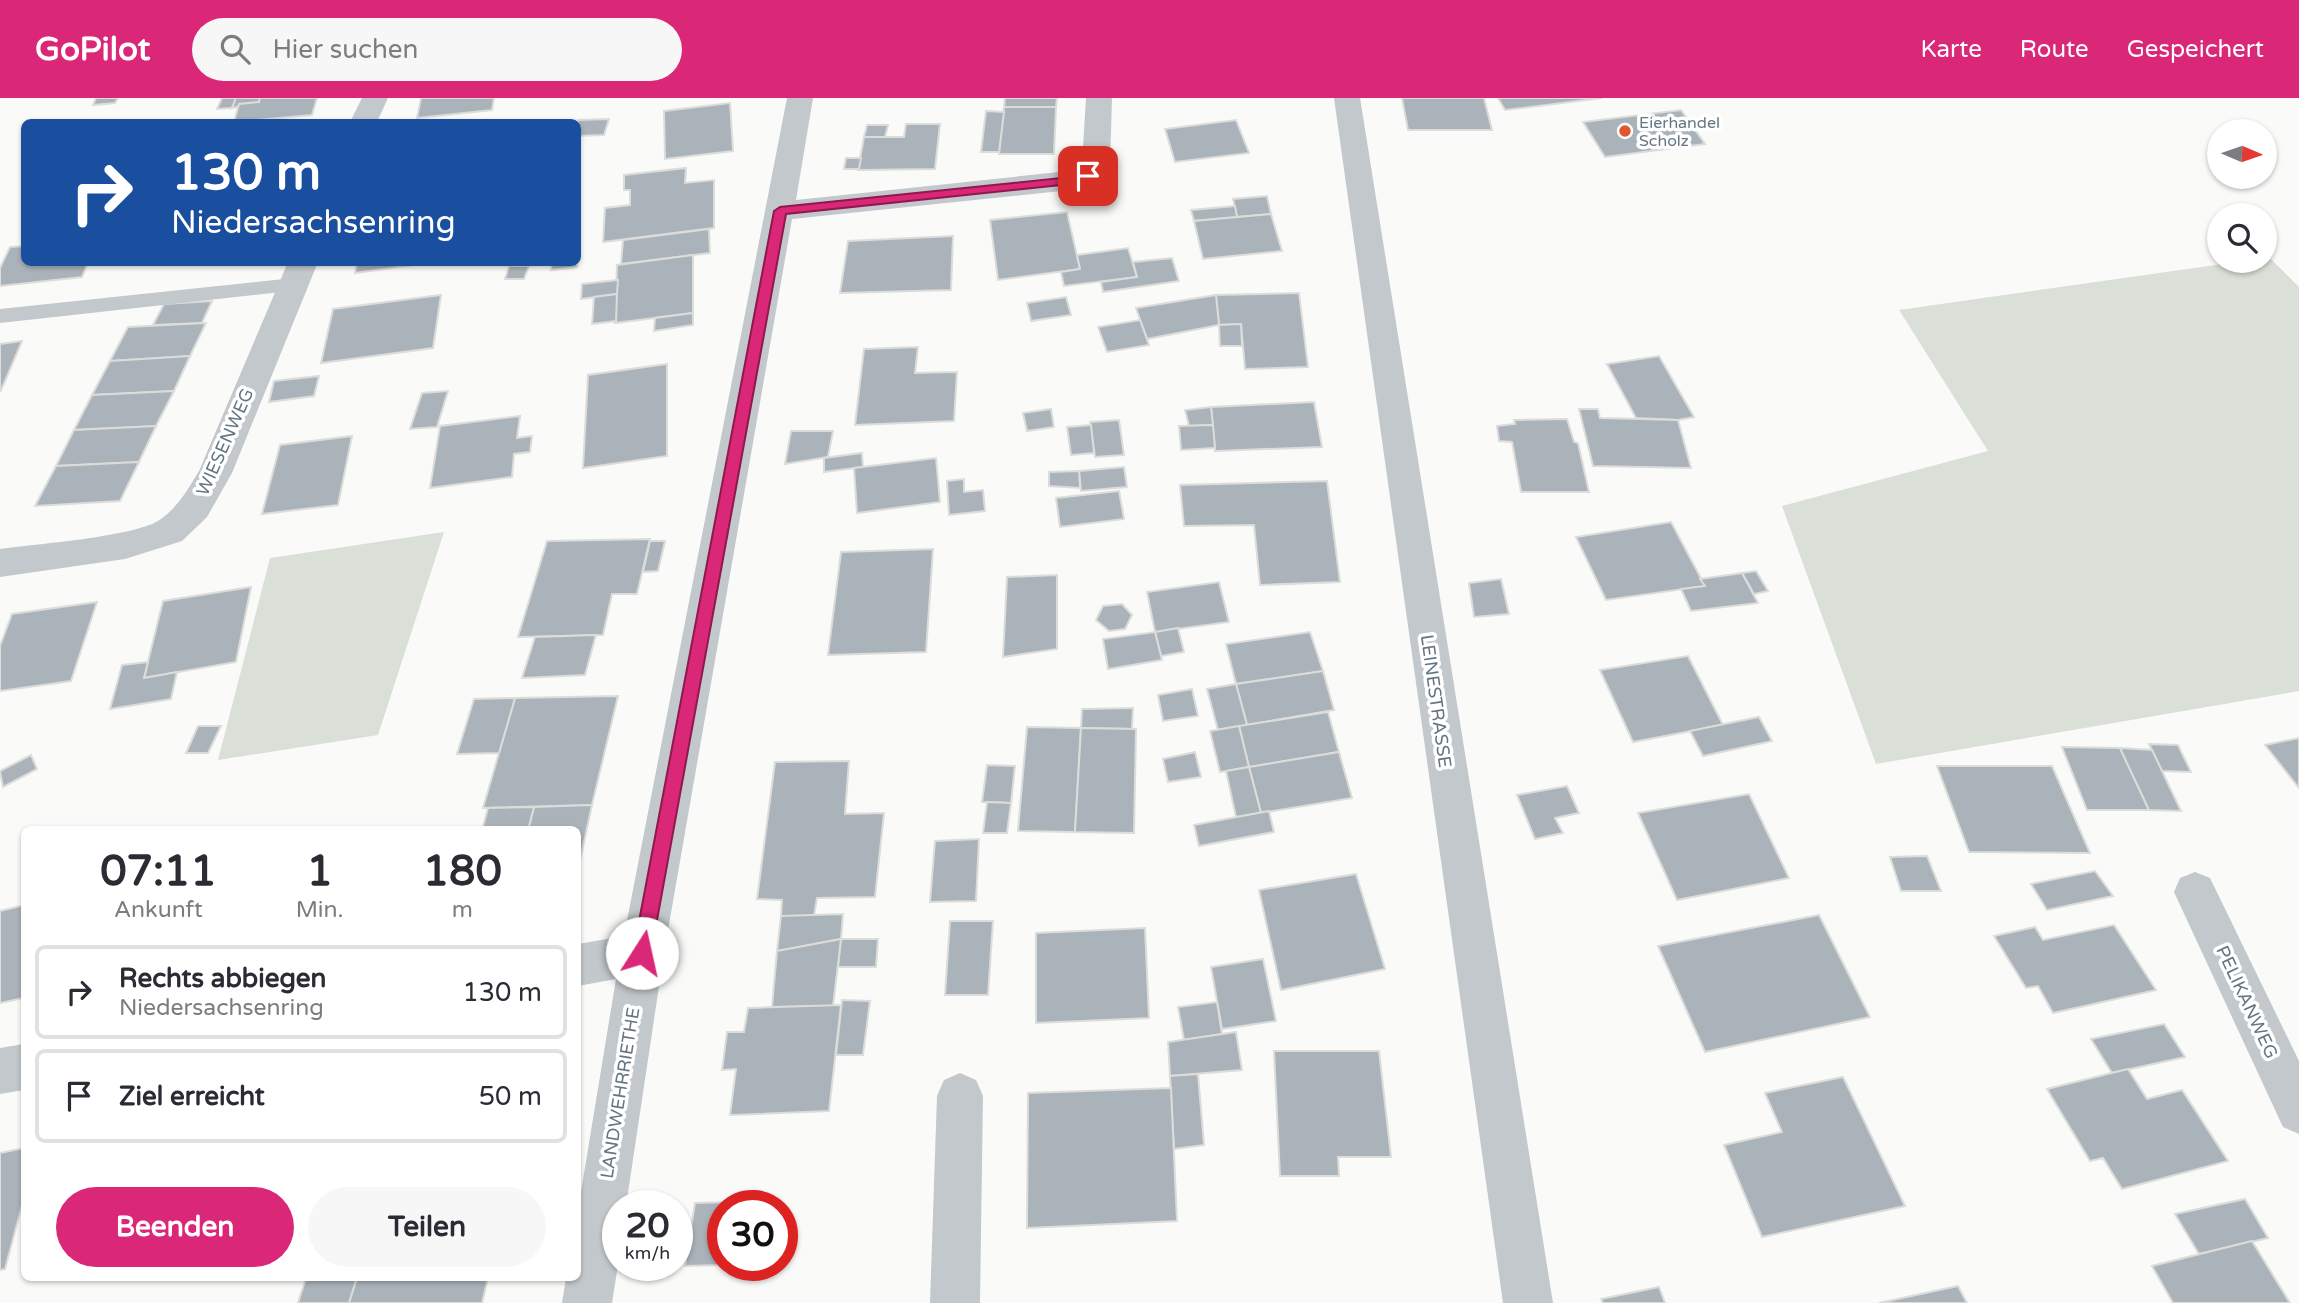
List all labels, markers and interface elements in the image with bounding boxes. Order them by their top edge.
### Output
search box [192,18,682,81]
text: GoPilot [35,30,150,69]
icon: search [216,30,254,68]
text: Hier suchen [272,34,418,65]
text: Karte [1920,35,1982,64]
text: Route [2020,35,2089,64]
text: Gespeichert [2127,35,2264,64]
place label: Eierhandel Scholz [1639,113,1720,151]
north arrow [2207,119,2277,189]
map controls [2207,119,2277,273]
marker: Eierhandel Scholz [1617,123,1633,139]
text: 130 m [171,144,321,203]
pin [1058,146,1118,206]
icon: right [56,147,147,238]
icon: arrive [1069,157,1107,195]
button: search [2207,203,2277,273]
text: Niedersachsenring [171,204,456,242]
street label: WIESENWEG [192,385,258,499]
street label: LEINESTRASSE [1416,633,1456,769]
text: 07:11 [100,846,217,897]
text: 1 [306,846,333,897]
text: 180 [423,846,502,897]
text: Ankunft [114,896,203,924]
text: Min. [296,896,343,924]
text: m [452,896,473,924]
position arrow [605,916,679,990]
street label: PELIKANWEG [2211,942,2283,1062]
text: Rechts abbiegen [119,963,326,994]
icon: right [60,973,98,1011]
text: 130 m [462,977,542,1008]
text: Niedersachsenring [119,994,324,1022]
street label: LANDWEHRRIETHE [596,1006,644,1180]
icon: arrive [60,1077,98,1115]
text: Ziel erreicht [119,1081,265,1112]
text: 50 m [479,1081,542,1112]
button: Beenden [56,1187,294,1267]
button: Teilen [308,1187,546,1267]
speed limit sign: 30 [707,1190,798,1281]
text: 20 [626,1205,669,1247]
text: km/h [625,1242,670,1264]

